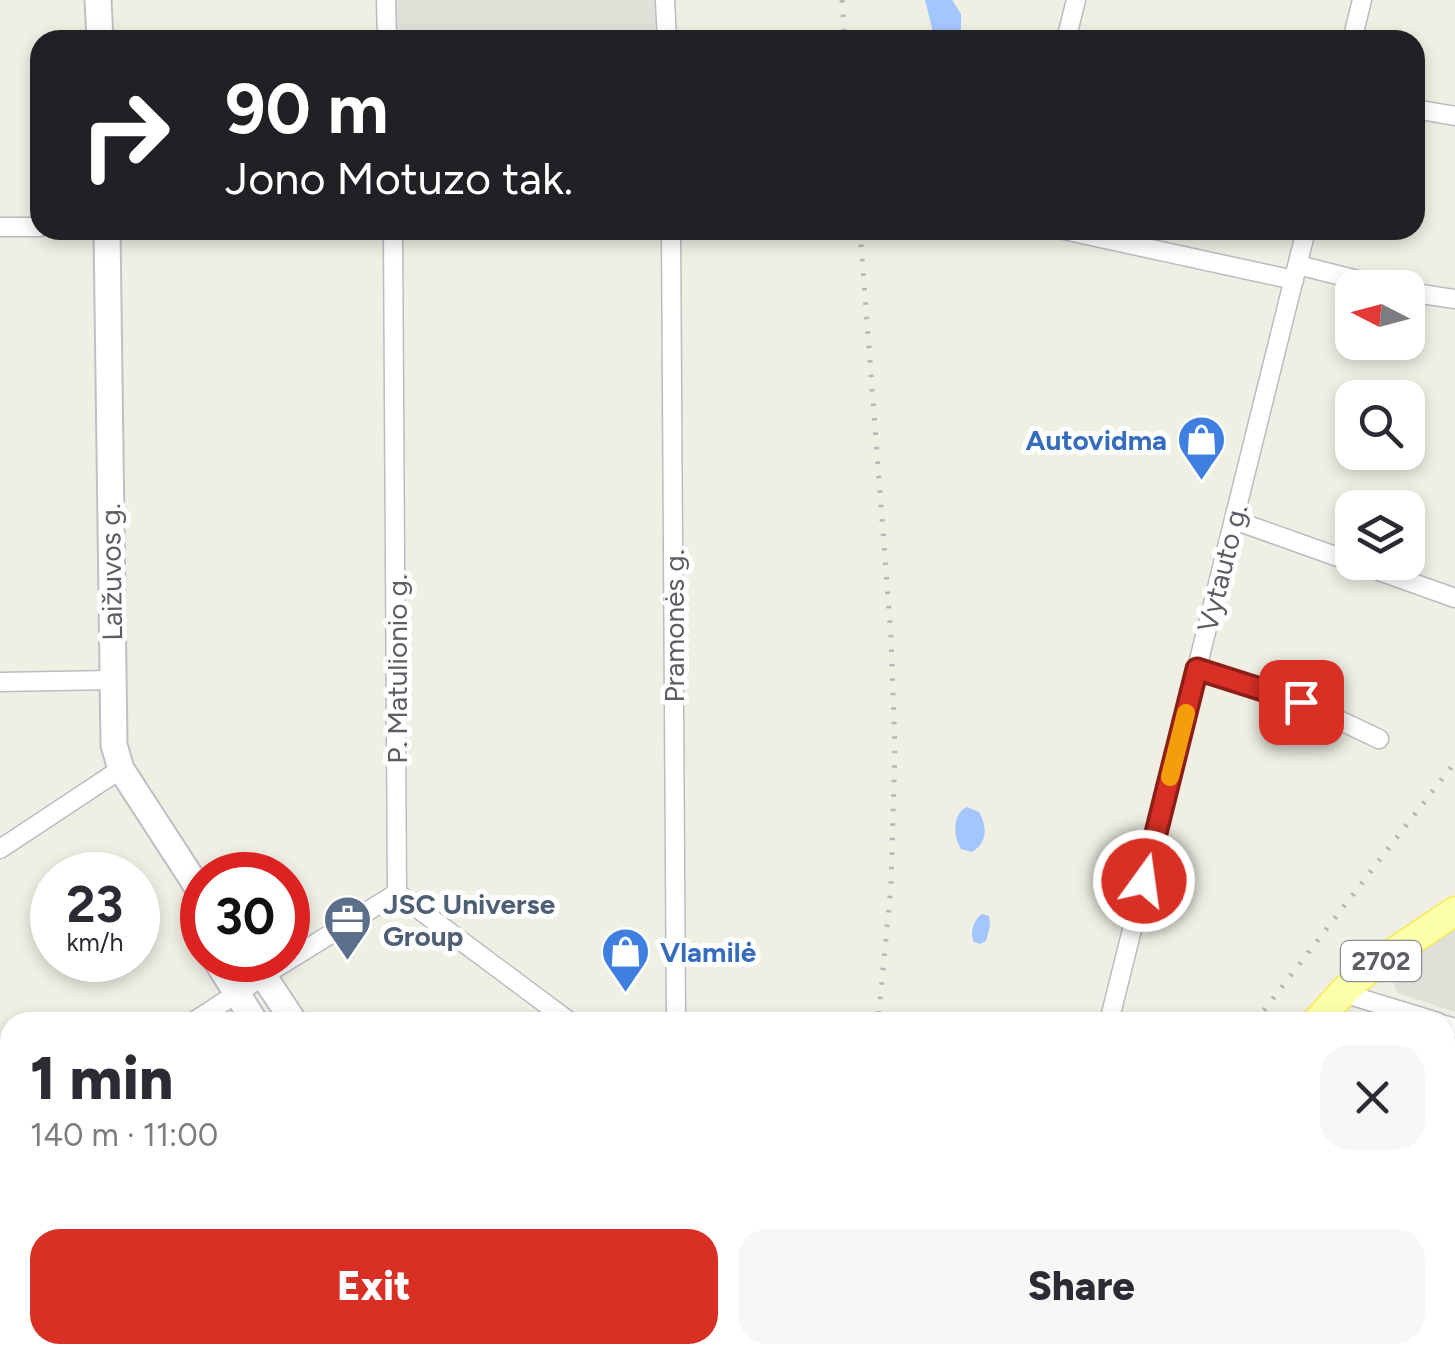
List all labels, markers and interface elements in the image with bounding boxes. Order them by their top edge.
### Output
text: 90 m [225,66,389,151]
icon: right [60,70,190,200]
text: Jono Motuzo tak. [225,151,573,205]
north arrow [1335,270,1425,360]
map controls [1335,270,1425,580]
button: search [1335,380,1425,470]
shop icon: Autovidma [1176,414,1228,482]
place label: Autovidma [1026,423,1167,457]
button: layers [1335,490,1425,580]
street label: Vytauto g. [1190,501,1254,635]
street label: Laižuvos g. [93,503,129,641]
street label: Pramonės g. [657,549,691,703]
street label: P. Matulionio g. [380,574,414,764]
pin [1259,660,1344,745]
icon: arrive [1274,675,1329,730]
position arrow [1092,829,1196,933]
speed limit sign: 30 [180,852,310,982]
text: 23 [67,874,123,935]
place label: JSC Universe Group [383,887,555,953]
office icon: JSC Universe Group [322,894,374,962]
shop icon: Vlamilė [599,926,651,994]
text: km/h [66,927,124,957]
place label: Vlamilė [660,935,756,969]
road number: 2702 [1341,941,1421,981]
text: 1 min [30,1042,173,1114]
button: close [1320,1045,1425,1150]
text: 140 m · 11:00 [30,1116,218,1154]
button: Exit [30,1229,718,1344]
button: Share [738,1229,1425,1344]

